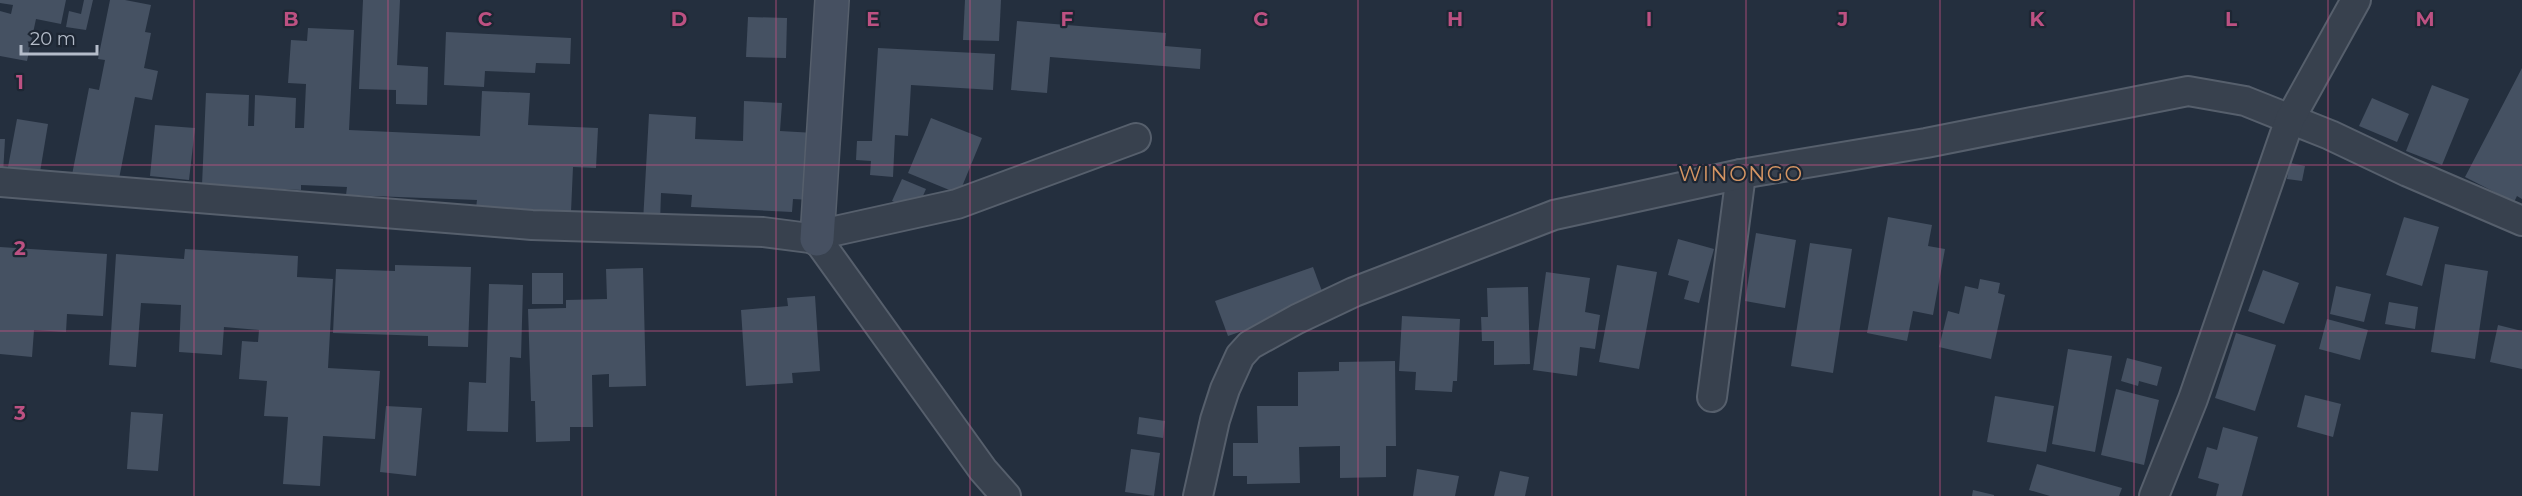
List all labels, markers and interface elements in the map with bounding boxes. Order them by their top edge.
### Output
text: B [283,7,299,31]
text: C [478,7,493,31]
text: D [671,7,687,31]
text: E [866,7,880,31]
text: F [1061,7,1074,31]
text: G [1253,7,1269,31]
text: H [1447,7,1463,31]
text: I [1646,7,1652,31]
text: J [1837,7,1848,31]
text: K [2030,7,2046,31]
text: L [2225,7,2237,31]
text: M [2415,7,2435,31]
scale bar [21,18,98,56]
text: 20 m [30,28,76,50]
text: 1 [16,70,24,94]
district label: WINONGO [1678,161,1804,186]
text: 2 [14,236,26,260]
text: 3 [13,401,26,425]

